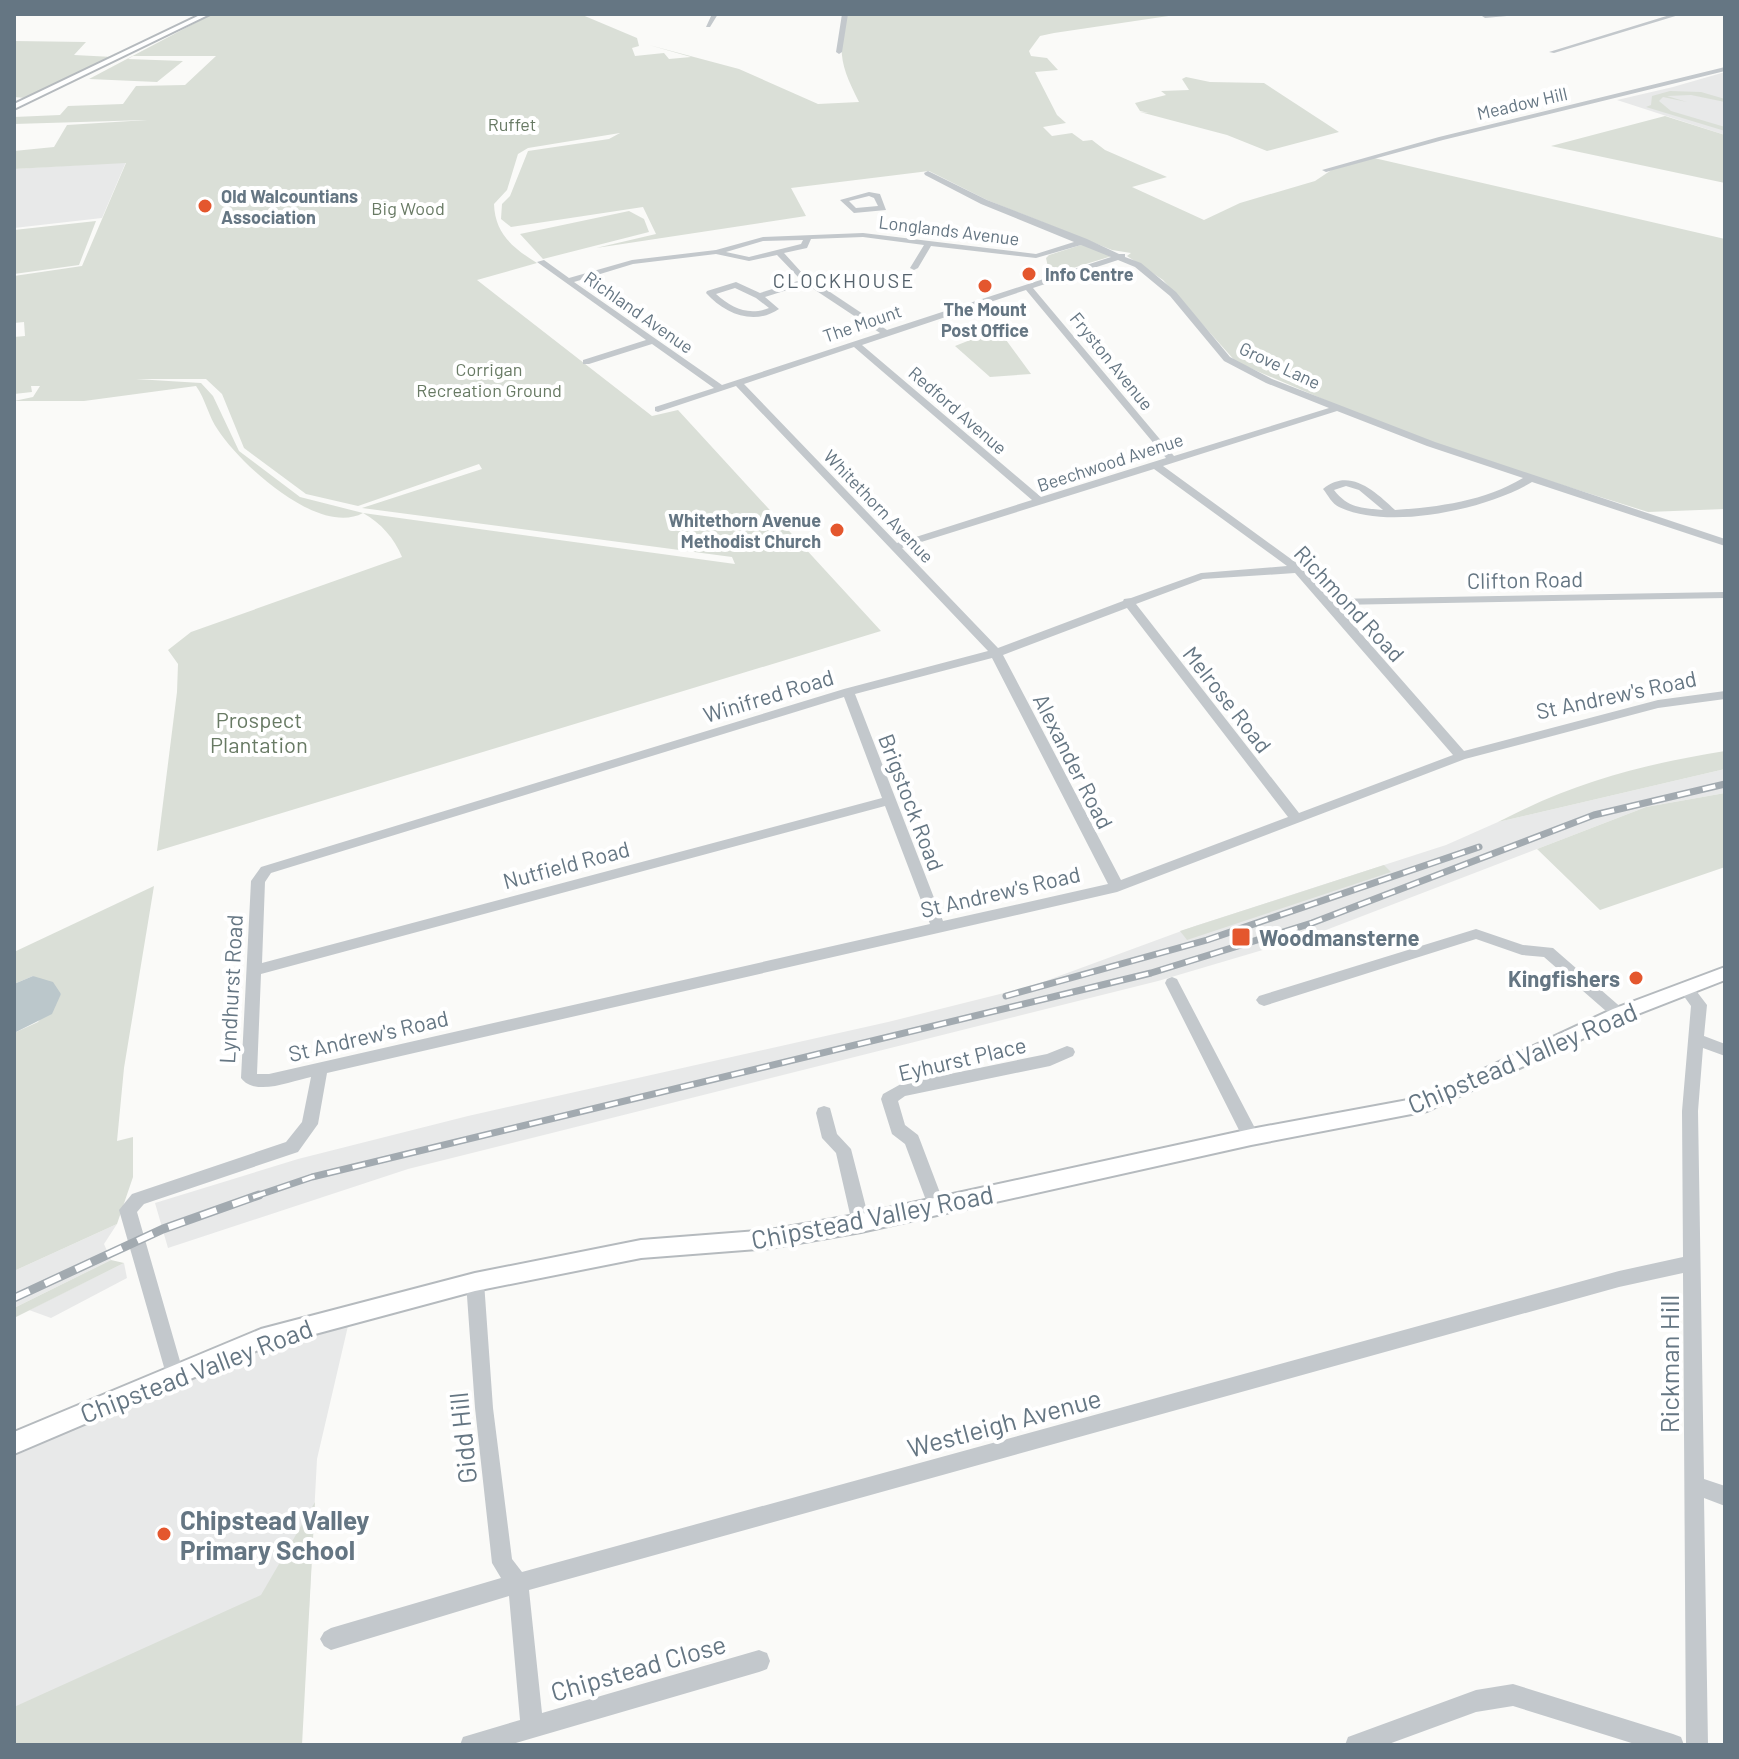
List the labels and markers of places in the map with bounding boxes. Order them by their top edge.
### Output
place label: Old Walcountians Association [221,185,358,228]
marker: Old Walcountians Association [196,197,214,215]
place label: Info Centre [1045,263,1134,285]
marker: Info Centre [1020,265,1038,283]
marker: The Mount Post Office [976,277,994,295]
place label: The Mount Post Office [941,298,1029,341]
place label: Whitethorn Avenue Methodist Church [668,509,821,552]
marker: Whitethorn Avenue Methodist Church [828,521,846,539]
place label: Woodmansterne [1259,924,1420,950]
marker: Woodmansterne [1230,926,1252,948]
place label: Kingfishers [1508,965,1620,991]
marker: Kingfishers [1627,969,1645,987]
place label: Chipstead Valley Primary School [180,1504,369,1565]
marker: Chipstead Valley Primary School [155,1525,173,1543]

